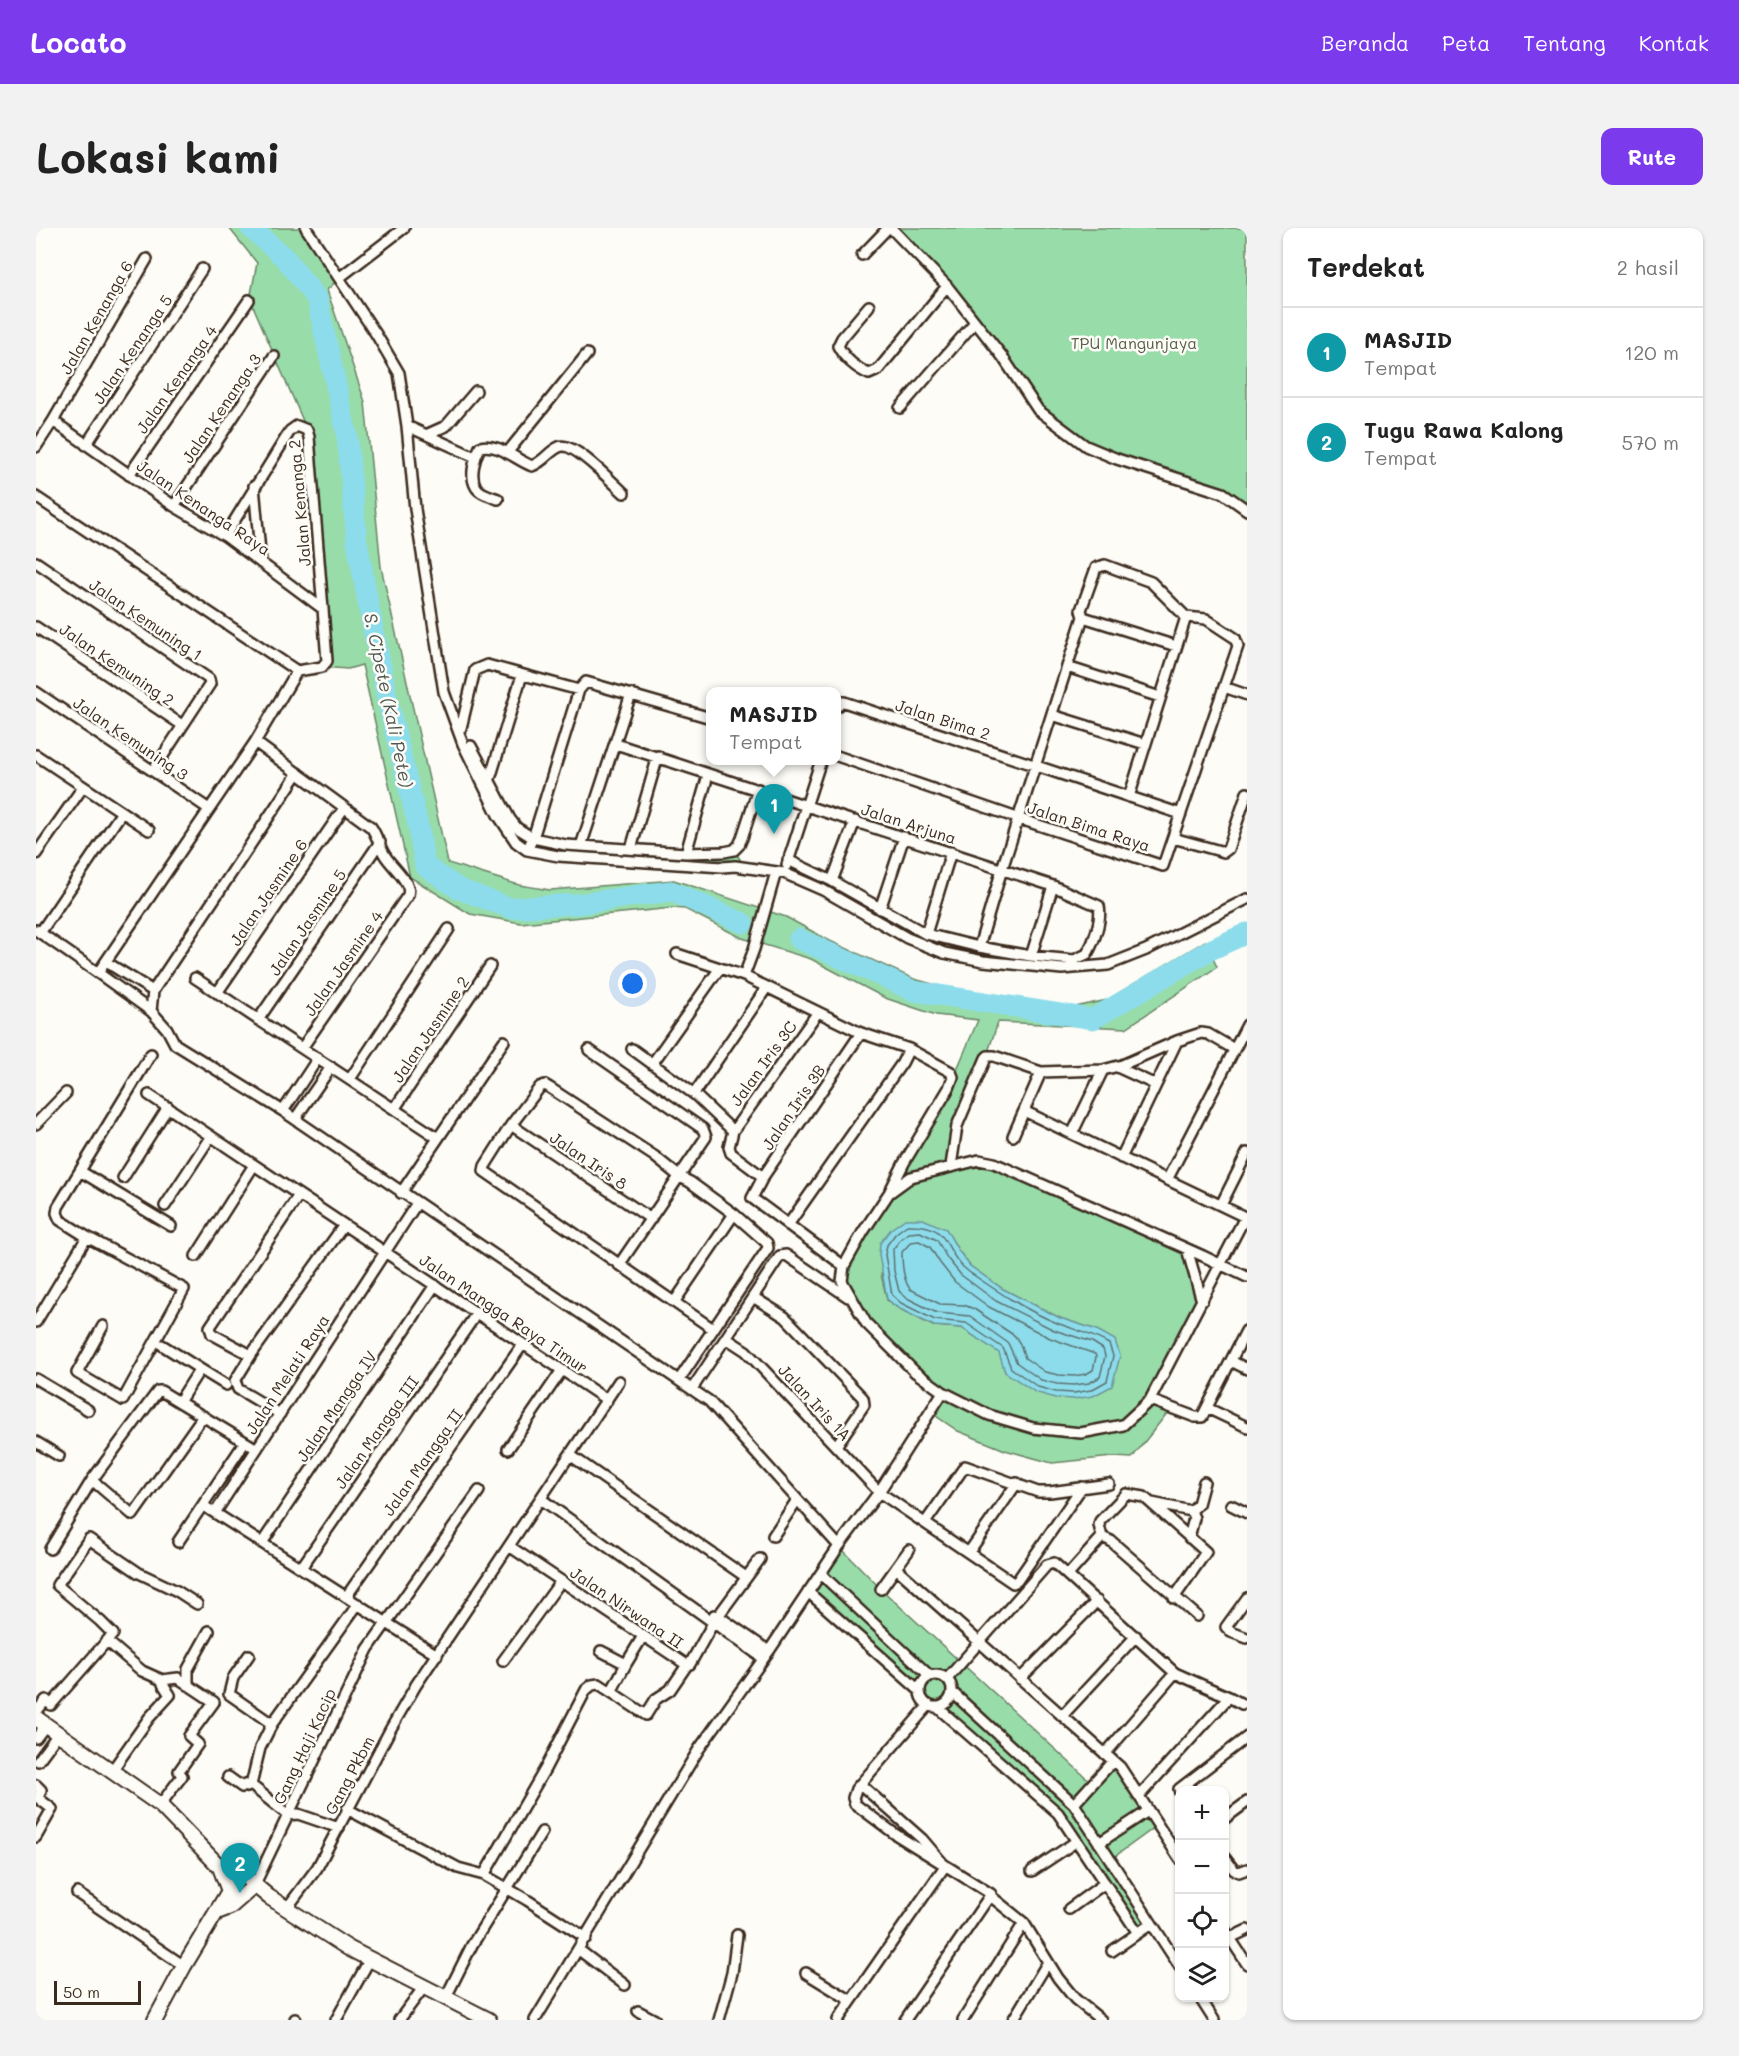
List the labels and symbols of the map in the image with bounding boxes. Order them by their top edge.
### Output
street label: Jalan Kenanga 6 [55,256,137,378]
street label: Jalan Kenanga 5 [88,290,176,408]
street label: Jalan Kenanga 4 [131,320,222,437]
park label: TPU Mangunjaya [1071,332,1197,353]
street label: Jalan Kenanga 3 [177,349,265,467]
street label: Jalan Kenanga 2 [283,439,315,567]
street label: Jalan Kenanga Raya [133,454,275,560]
street label: Jalan Kemuning 1 [85,573,207,665]
water label: S. Cipete (Kali Pete) [359,610,419,790]
street label: Jalan Kemuning 2 [56,618,178,710]
street label: Jalan Kemuning 3 [69,692,193,784]
street label: Jalan Bima 2 [893,694,993,744]
pin: 1 [754,784,794,834]
street label: Jalan Bima Raya [1025,796,1153,856]
street label: Jalan Arjuna [859,798,959,848]
street label: Jalan Jasmine 6 [224,835,312,949]
street label: Jalan Jasmine 5 [264,865,350,979]
street label: Jalan Jasmine 4 [299,906,388,1020]
your location [618,969,647,998]
street label: Jalan Jasmine 2 [387,972,473,1086]
street label: Jalan Iris 3C [725,1016,801,1110]
street label: Jalan Iris 3B [757,1060,829,1154]
street label: Jalan Iris 8 [546,1126,632,1194]
street label: Jalan Mangga Raya Timur [416,1249,592,1377]
street label: Jalan Melati Raya [240,1310,334,1438]
street label: Jalan Mangga IV [291,1347,381,1465]
street label: Jalan Iris 1A [774,1359,856,1445]
street label: Jalan Mangga III [330,1372,422,1492]
street label: Jalan Mangga II [378,1405,466,1519]
street label: Jalan Nirwana II [566,1561,688,1653]
street label: Gang Haji Kacip [268,1684,340,1807]
street label: Gang Pkbm [319,1732,379,1818]
pin: 2 [220,1844,260,1893]
scale bar [54,1978,141,2006]

